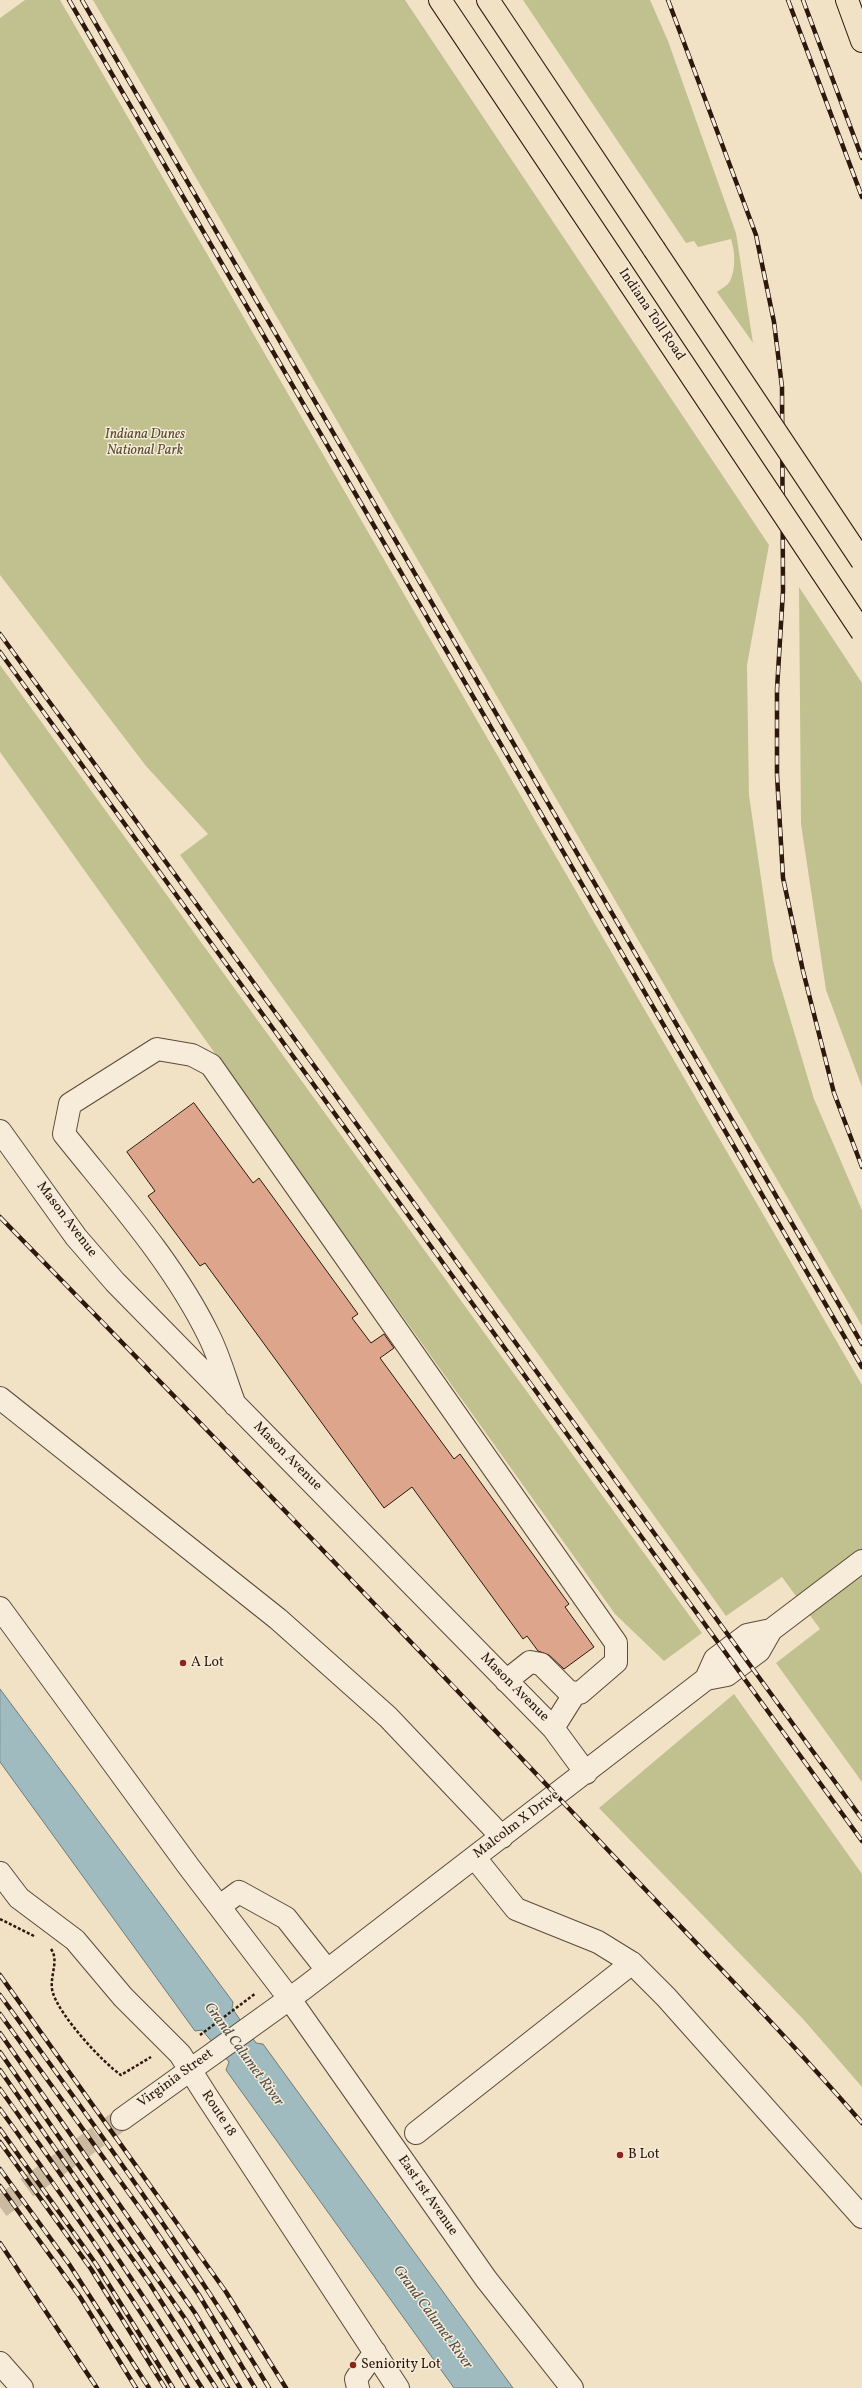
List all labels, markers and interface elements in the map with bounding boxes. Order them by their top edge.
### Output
street label: Indiana Toll Road [614,266,688,364]
park label: Indiana Dunes National Park [105,427,185,460]
street label: Mason Avenue [32,1179,100,1261]
street label: Mason Avenue [249,1419,325,1495]
street label: Mason Avenue [476,1650,552,1726]
place label: A Lot [191,1655,224,1671]
marker: A Lot [178,1658,188,1668]
street label: Malcolm X Drive [471,1787,563,1863]
water label: Grand Calumet River [199,2000,287,2110]
street label: Virginia Street [135,2046,217,2112]
street label: Route 18 [197,2088,239,2140]
place label: B Lot [628,2147,660,2163]
marker: B Lot [615,2150,625,2160]
street label: East 1st Avenue [393,2153,461,2239]
water label: Grand Calumet River [388,2263,476,2373]
place label: Seniority Lot [361,2357,441,2373]
marker: Seniority Lot [348,2360,358,2370]

